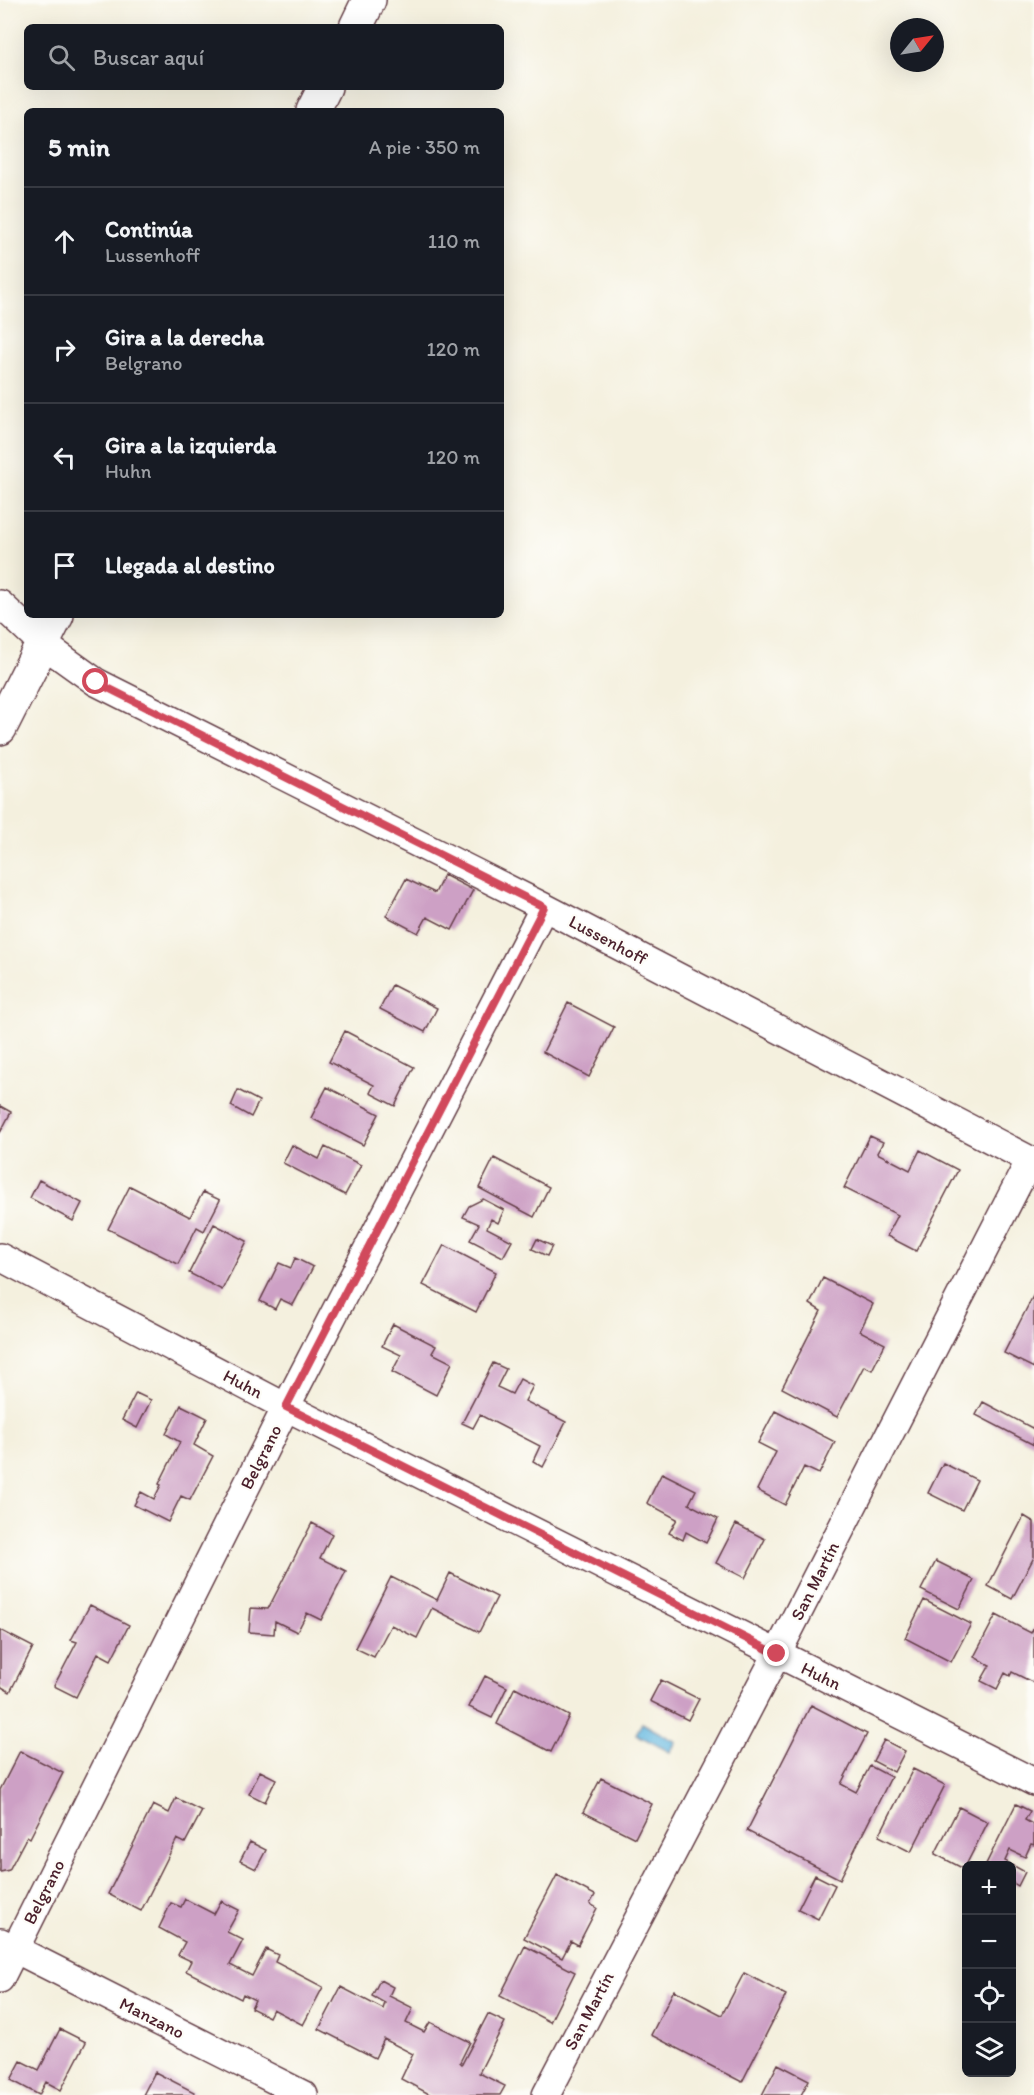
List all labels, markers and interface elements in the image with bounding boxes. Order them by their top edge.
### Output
north arrow [890,18,944,72]
search box [24,24,504,90]
icon: search [45,41,78,74]
text: Buscar aquí [93,44,204,71]
text: 5 min [48,131,110,163]
text: A pie · 350 m [369,135,480,159]
text: Continúa [105,216,193,243]
icon: ahead [48,225,81,258]
text: 110 m [428,229,480,253]
text: Lussenhoff [105,243,200,267]
text: Gira a la derecha [105,324,264,351]
icon: right [48,333,81,366]
text: 120 m [427,337,480,361]
text: Belgrano [105,351,183,375]
text: Gira a la izquierda [105,432,276,459]
icon: left [48,441,81,474]
text: 120 m [427,445,480,469]
text: Huhn [105,459,151,483]
icon: arrive [48,549,81,582]
text: Llegada al destino [105,552,275,579]
route start [82,668,108,694]
street label: Lussenhoff [565,910,652,970]
street label: Huhn [219,1364,267,1404]
street label: Belgrano [235,1421,287,1493]
street label: San Martín [786,1538,844,1624]
route end [763,1640,789,1666]
street label: Huhn [797,1657,845,1695]
street label: Belgrano [18,1856,70,1928]
map controls [962,1861,1016,2077]
button: + [962,1861,1016,1915]
button: − [962,1915,1016,1969]
street label: San Martín [559,1968,619,2054]
button: locate [962,1969,1016,2023]
street label: Manzano [116,1992,188,2044]
button: layers [962,2023,1016,2077]

